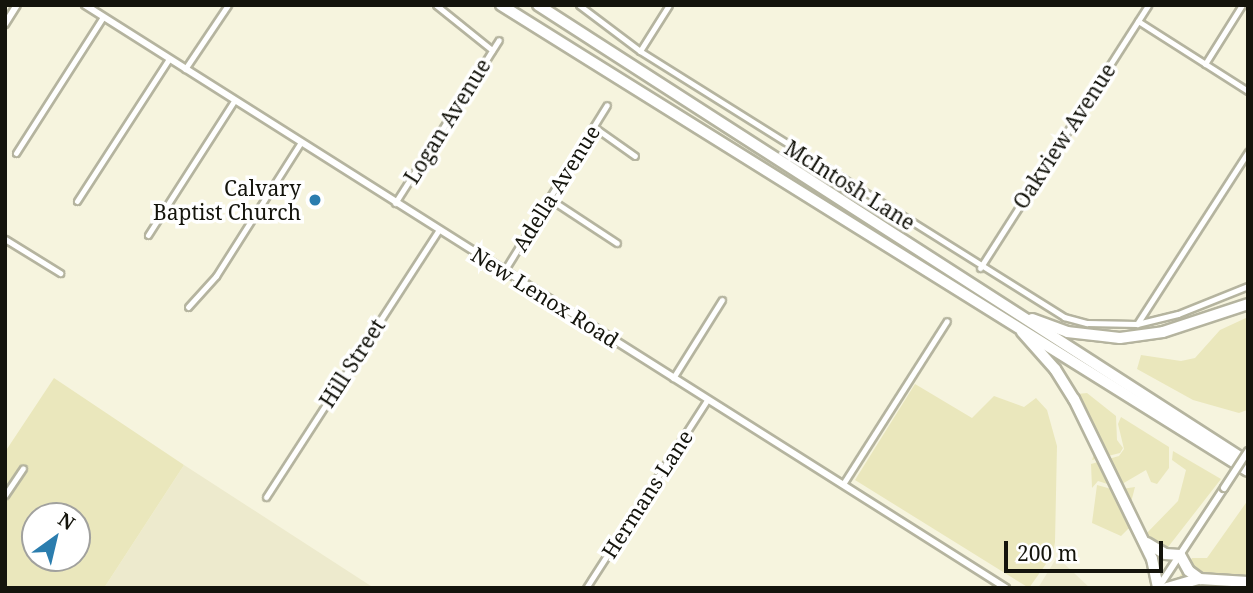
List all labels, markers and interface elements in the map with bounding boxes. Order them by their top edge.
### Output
street label: Logan Avenue [399,54,495,188]
street label: Oakview Avenue [1008,59,1120,213]
street label: Adella Avenue [507,120,605,256]
street label: McIntosh Lane [780,135,920,235]
place label: Calvary Baptist Church [153,175,301,225]
marker: Calvary Baptist Church [307,192,323,208]
street label: New Lenox Road [467,242,623,352]
street label: Hill Street [314,314,390,412]
street label: Hermans Lane [596,425,698,563]
north arrow [21,502,91,572]
text: N [53,506,80,536]
scale bar [1008,526,1167,570]
text: 200 m [1017,539,1078,567]

